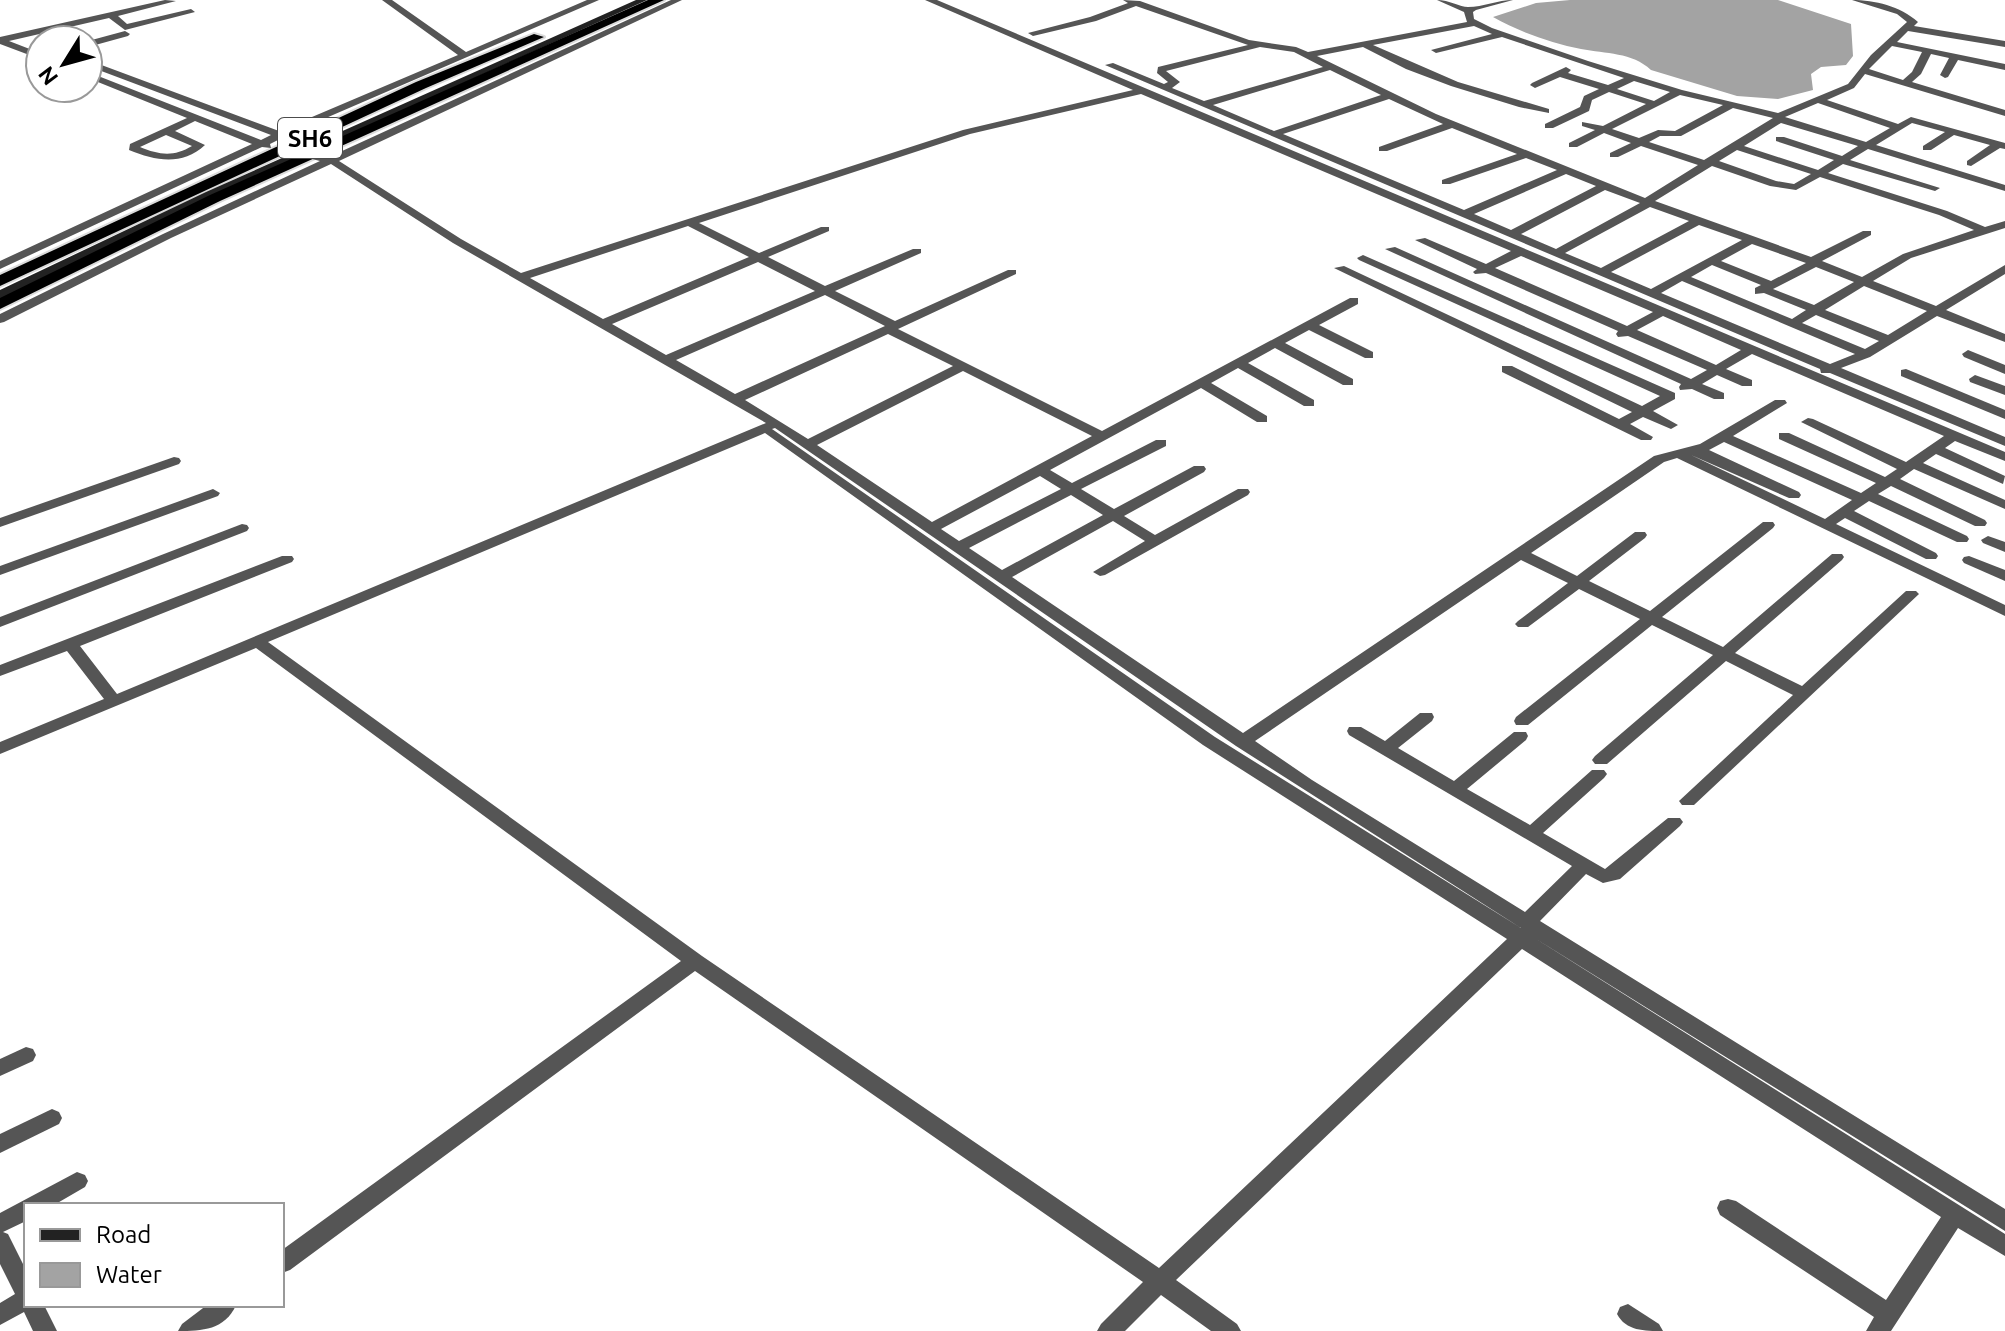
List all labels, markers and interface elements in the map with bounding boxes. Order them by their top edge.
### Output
north arrow [24,24,104,104]
text: N [33,62,63,90]
road number: SH6 [278,118,342,158]
legend [24,1203,284,1307]
text: Road [96,1221,151,1248]
text: Water [96,1261,162,1288]

